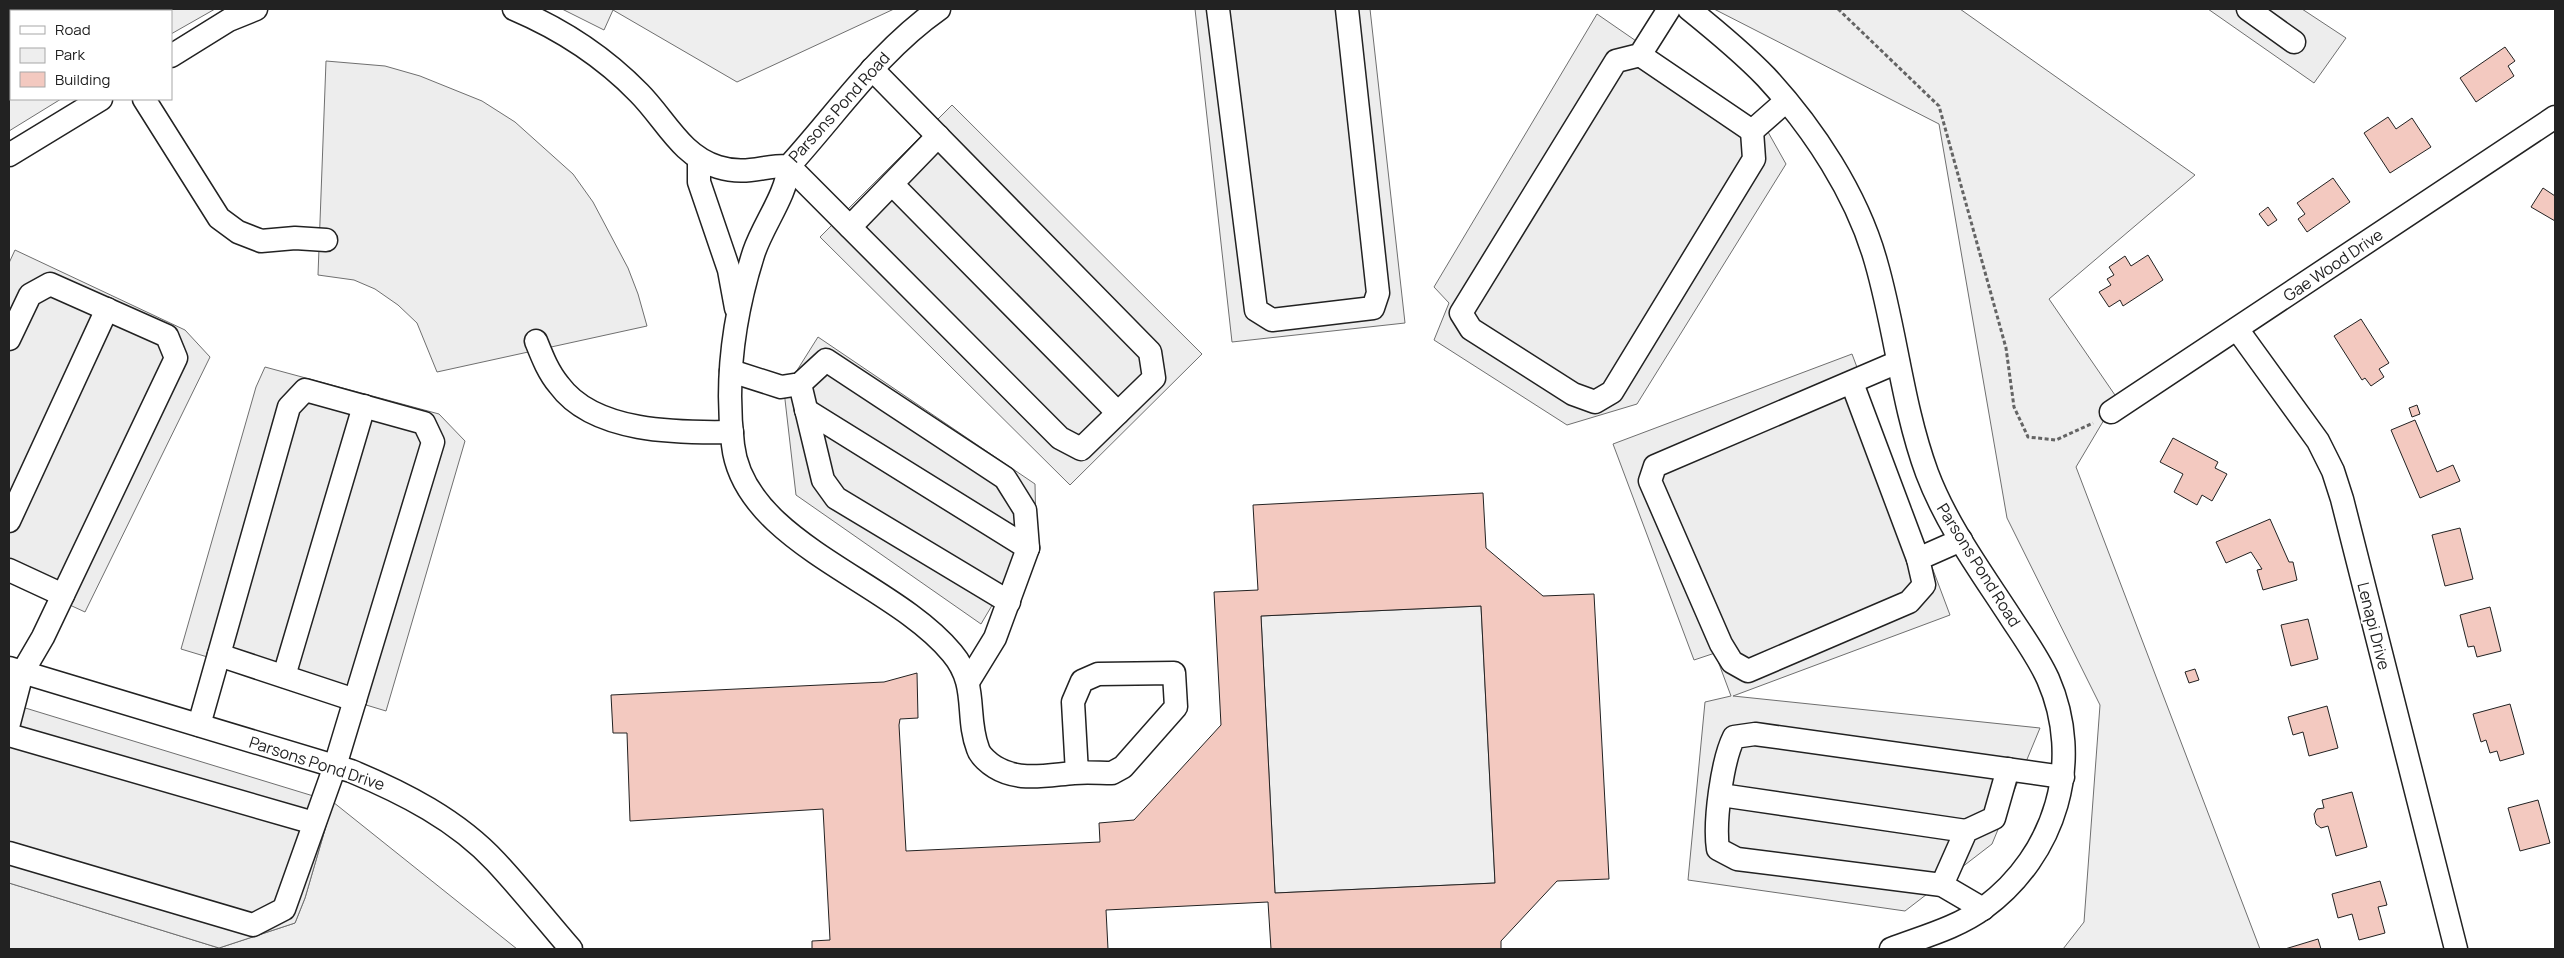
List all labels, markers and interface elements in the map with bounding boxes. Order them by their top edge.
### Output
legend [10,10,172,100]
text: Road [55,19,91,40]
text: Park [55,44,85,65]
street label: Parsons Pond Road [783,47,895,167]
text: Building [55,69,110,90]
street label: Gae Wood Drive [2279,224,2387,306]
street label: Parsons Pond Road [1932,499,2026,631]
street label: Lenapi Drive [2353,580,2395,672]
street label: Parsons Pond Drive [246,731,388,795]

